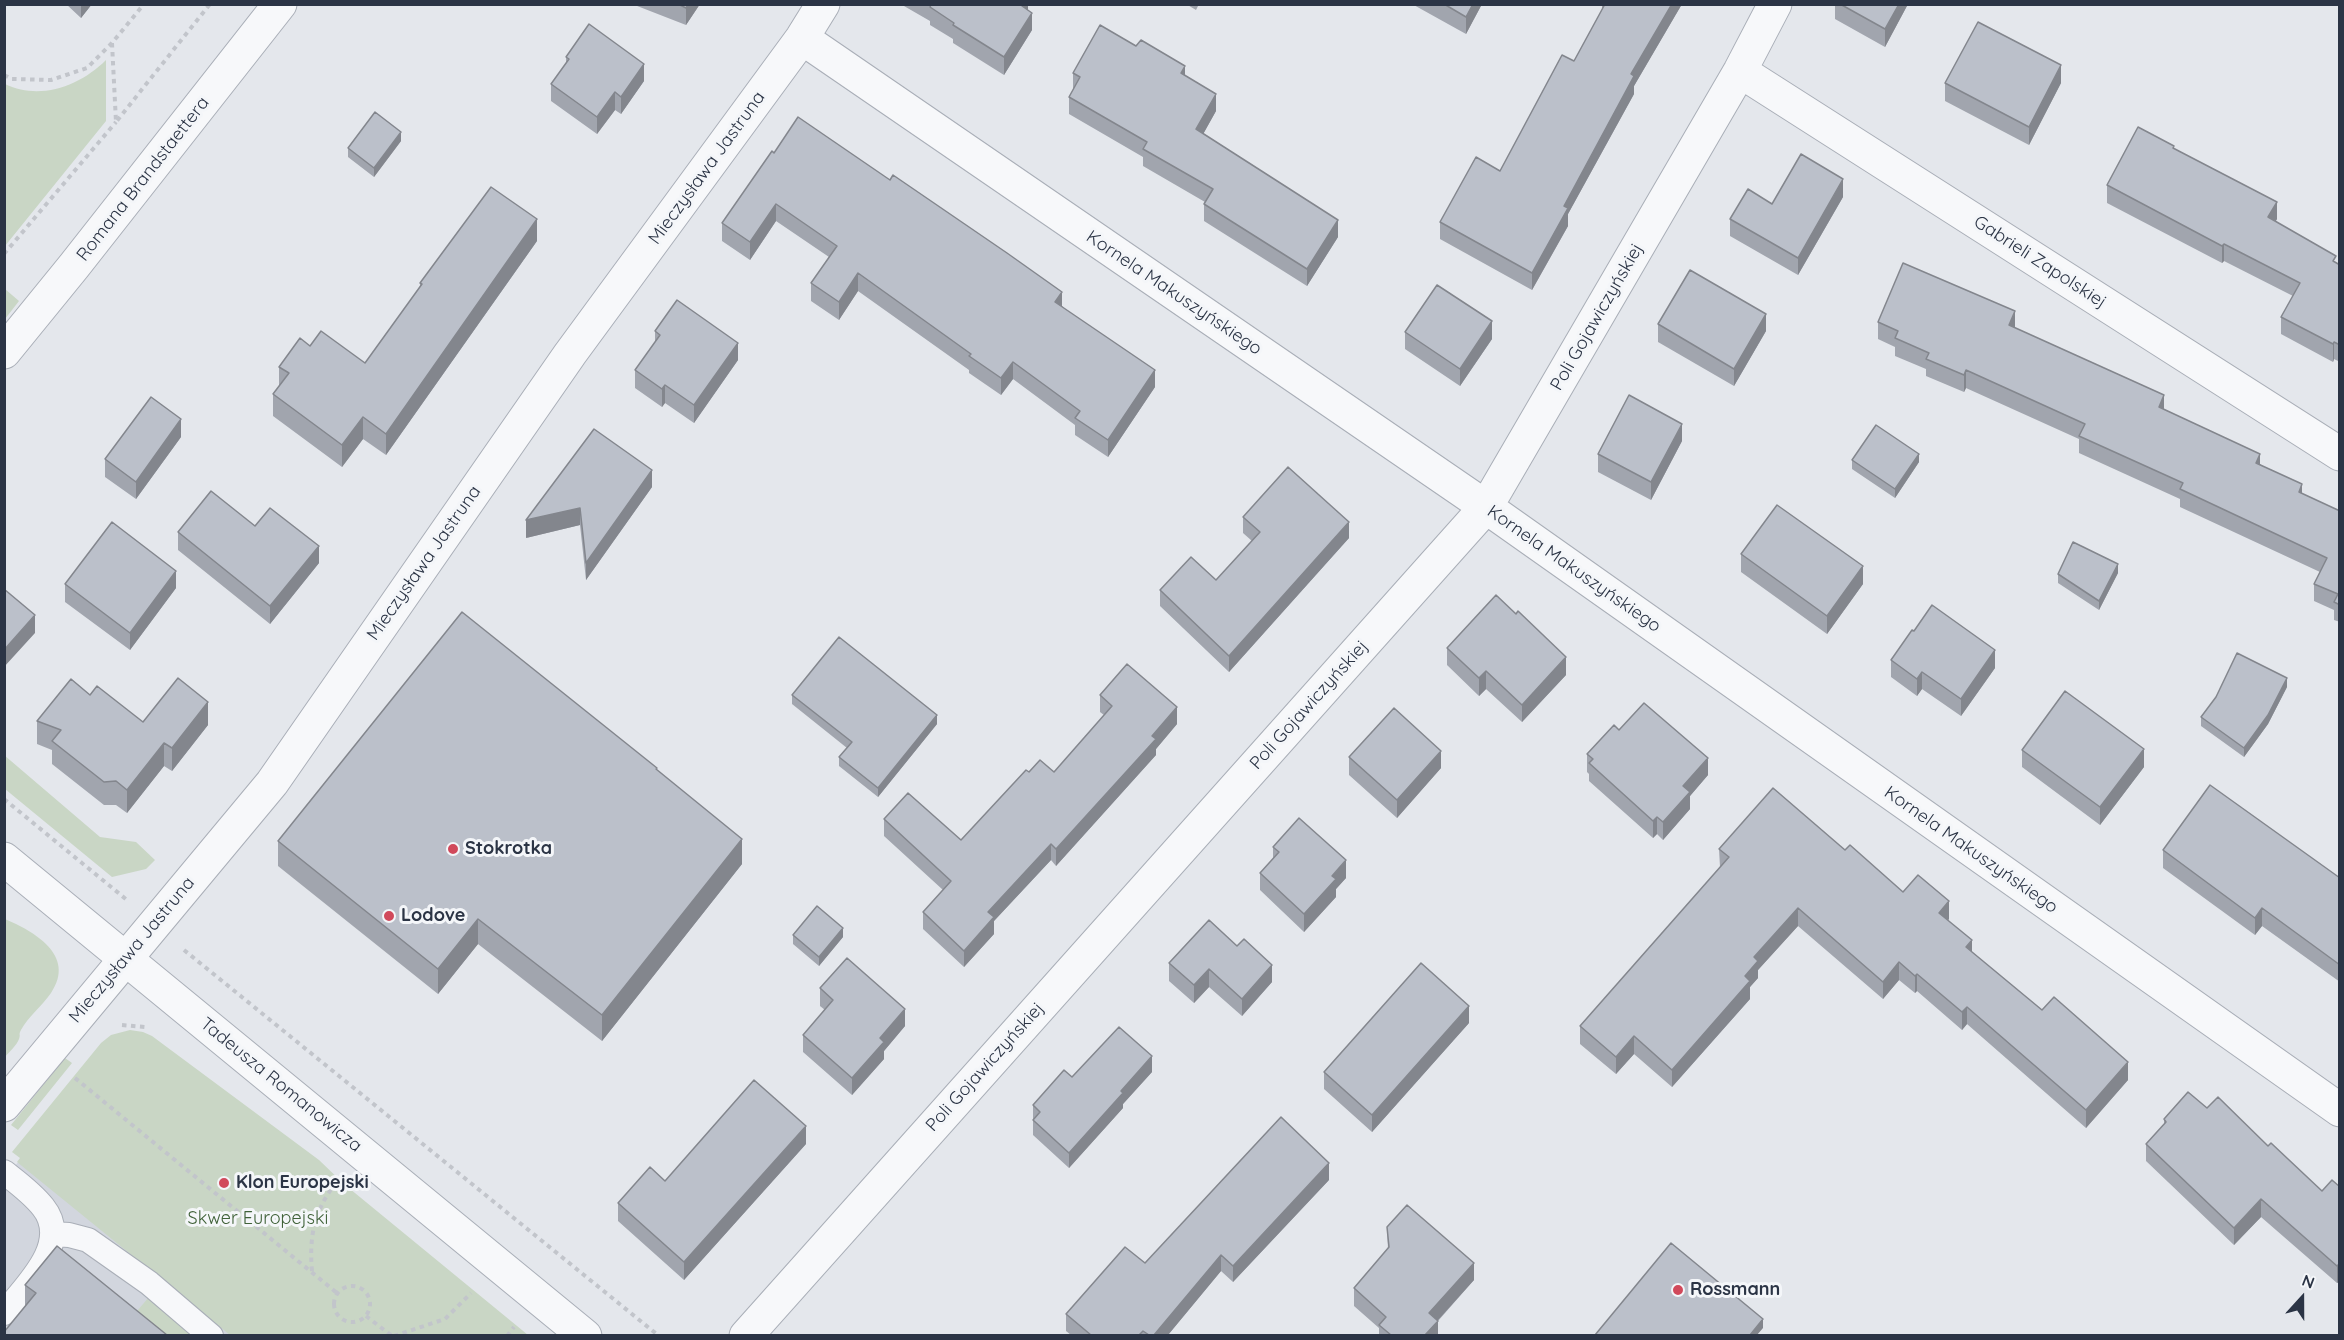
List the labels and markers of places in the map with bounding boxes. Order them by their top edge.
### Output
place label: Stokrotka [465,838,552,860]
marker: Stokrotka [446,842,460,856]
place label: Lodove [401,905,465,927]
marker: Lodove [382,909,396,923]
place label: Klon Europejski [236,1172,369,1194]
marker: Klon Europejski [217,1176,231,1190]
place label: Rossmann [1690,1279,1780,1301]
marker: Rossmann [1671,1283,1685,1297]

